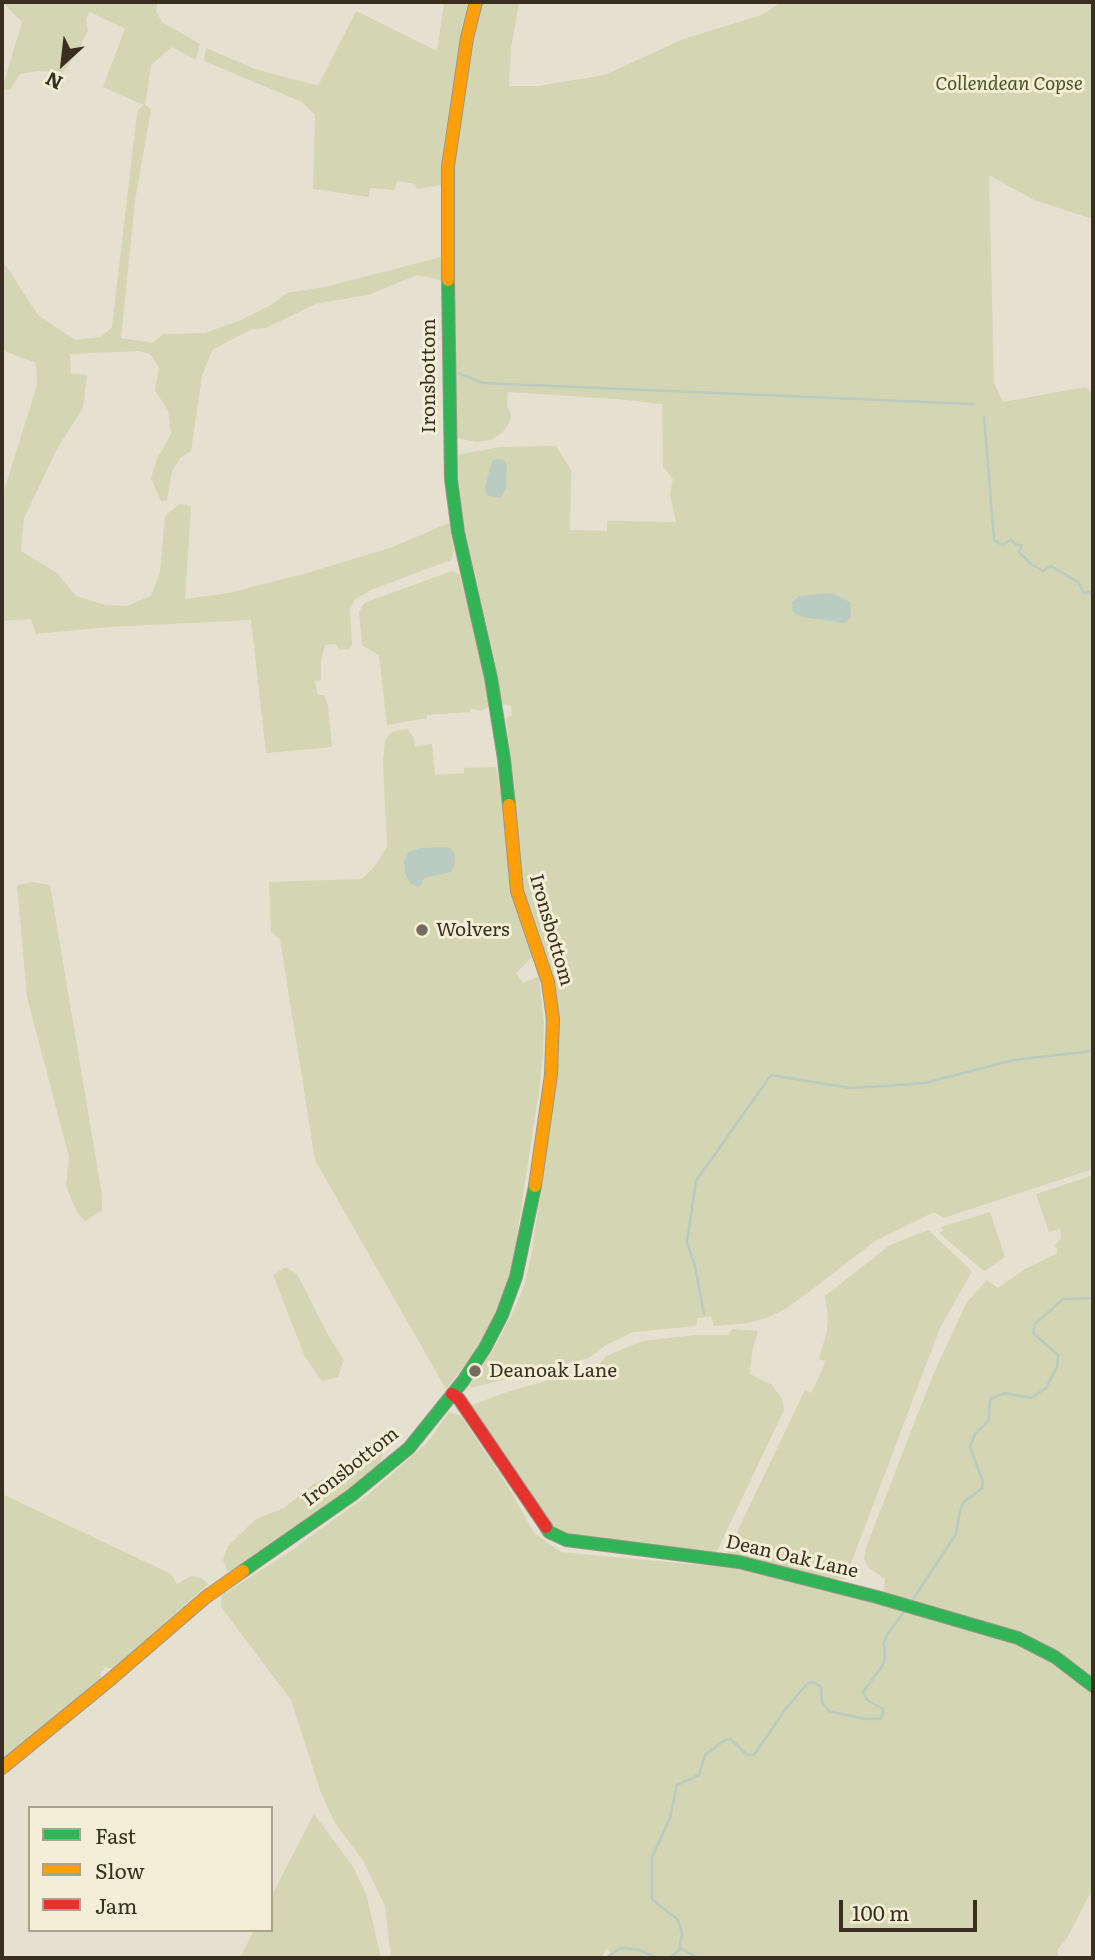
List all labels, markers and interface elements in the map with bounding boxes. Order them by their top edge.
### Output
north arrow [28,28,98,98]
text: N [40,66,67,98]
park label: Collendean Copse [935,73,1083,95]
street label: Ironsbottom [418,318,440,434]
street label: Ironsbottom [524,872,578,988]
place label: Wolvers [436,919,510,941]
marker: Wolvers [414,922,430,938]
place label: Deanoak Lane [489,1360,617,1382]
marker: Deanoak Lane [467,1363,483,1379]
street label: Ironsbottom [299,1423,403,1511]
street label: Dean Oak Lane [723,1531,861,1583]
legend [28,1806,273,1932]
text: Fast [95,1819,136,1850]
text: Slow [95,1854,145,1885]
scale bar [843,1886,981,1930]
text: Jam [95,1889,137,1920]
text: 100 m [852,1896,909,1927]

